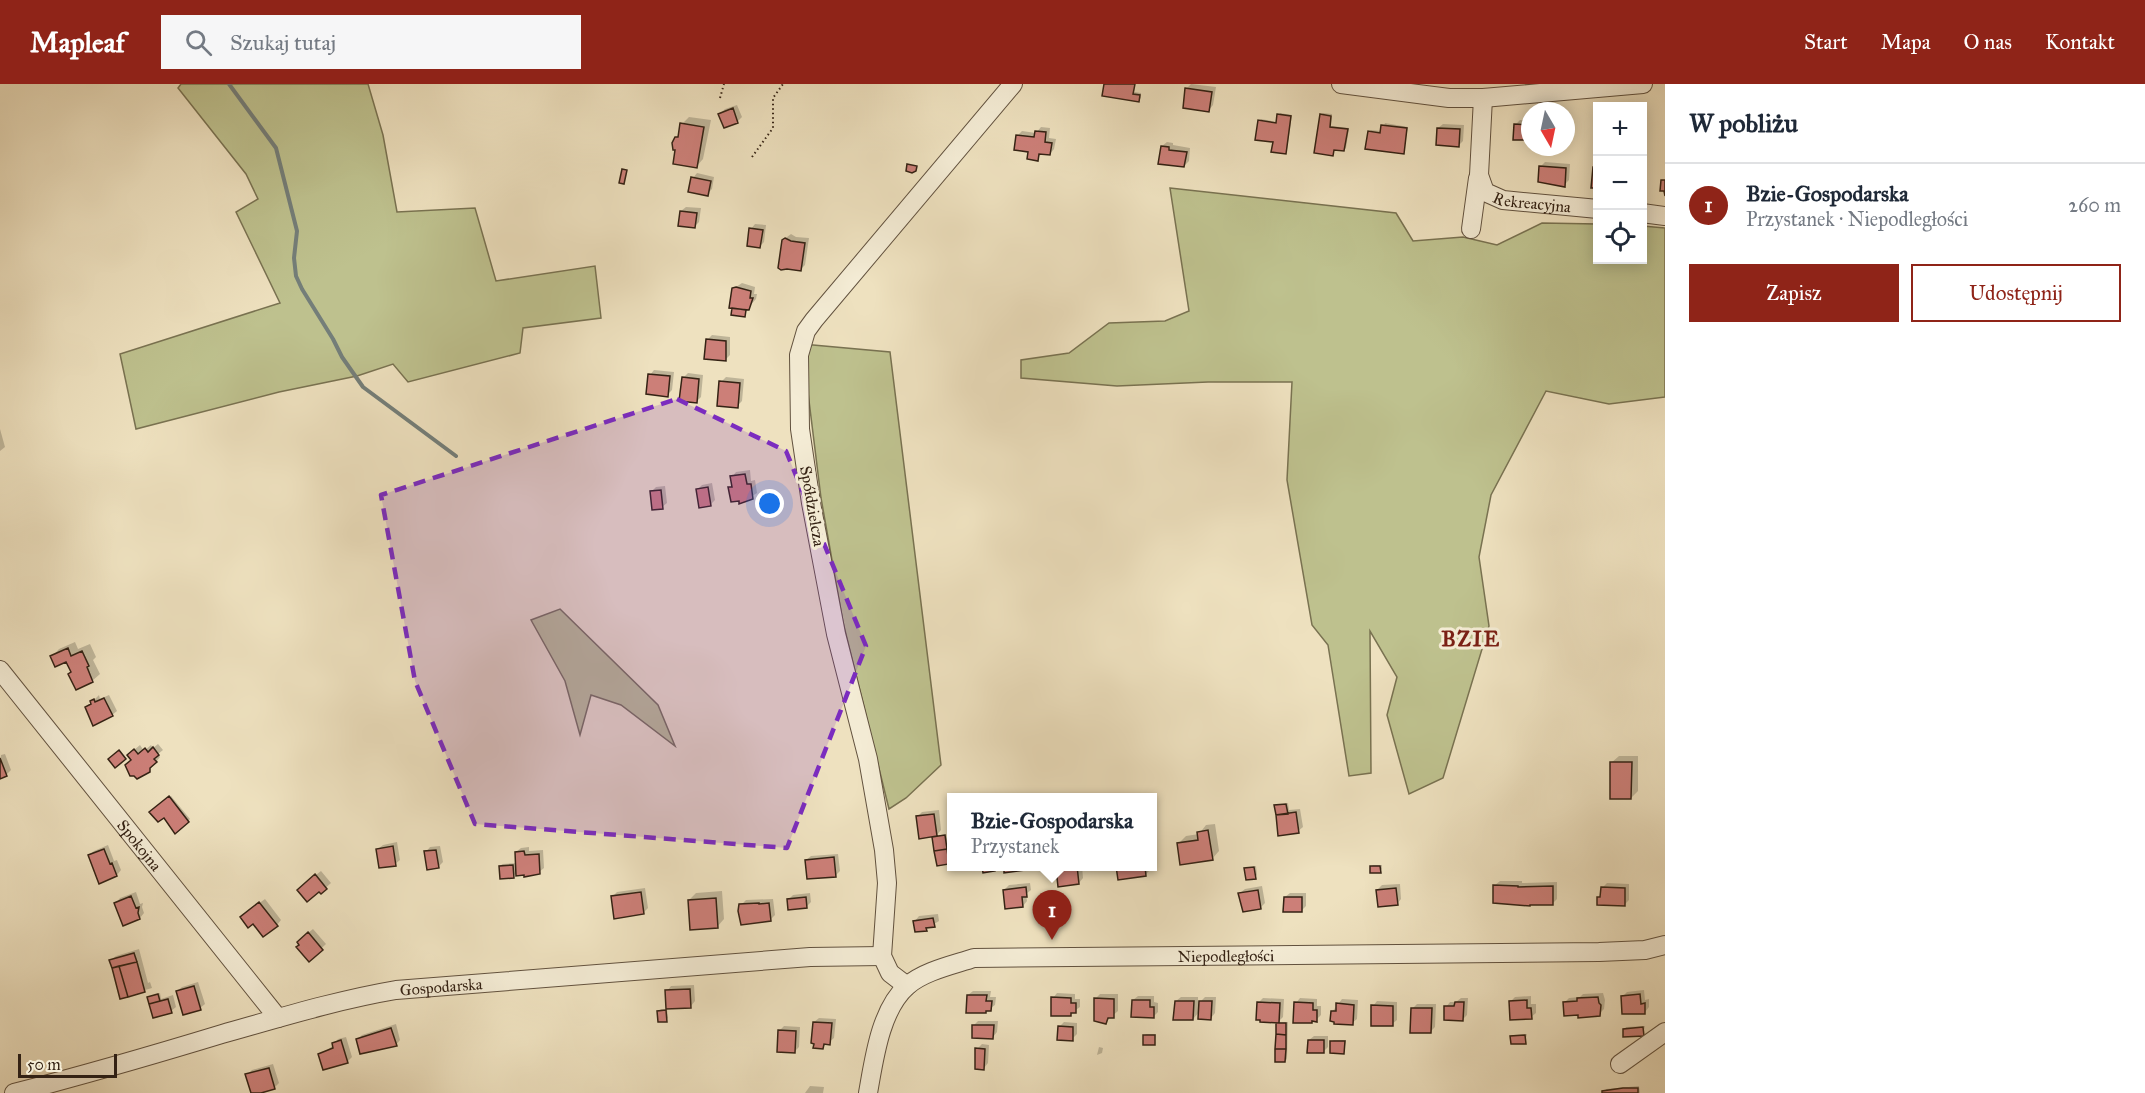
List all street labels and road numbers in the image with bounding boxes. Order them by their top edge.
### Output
street label: Rekreacyjna [1490,188,1572,216]
street label: Spółdzielcza [796,464,829,548]
street label: Spokojna [113,816,166,875]
street label: Niepodległości [1178,946,1275,966]
street label: Gospodarska [399,974,483,1000]

